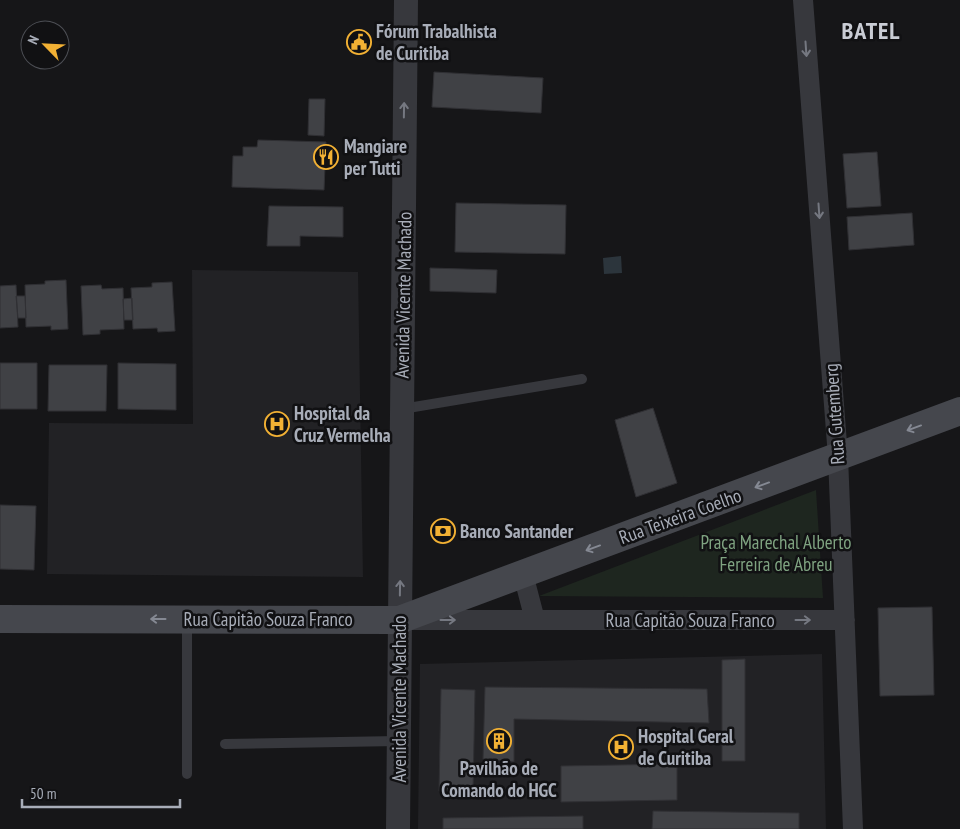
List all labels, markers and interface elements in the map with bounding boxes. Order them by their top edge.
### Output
district label: BATEL [841,15,901,46]
place label: Fórum Trabalhista de Curitiba [376,19,497,65]
north arrow [20,20,70,70]
public building icon: Fórum Trabalhista de Curitiba [346,29,372,55]
text: N [23,33,43,47]
one-way arrow [802,40,811,56]
one-way arrow [400,103,409,119]
place label: Mangiare per Tutti [344,134,407,180]
restaurant icon: Mangiare per Tutti [313,144,339,170]
one-way arrow [814,202,824,218]
street label: Avenida Vicente Machado [390,211,416,379]
street label: Rua Gutemberg [818,363,850,465]
place label: Hospital da Cruz Vermelha [294,401,391,447]
hospital icon: Hospital da Cruz Vermelha [264,411,290,437]
one-way arrow [907,424,923,433]
one-way arrow [755,481,770,490]
street label: Rua Teixeira Coelho [616,483,744,549]
bank icon: Banco Santander [430,518,456,544]
place label: Banco Santander [460,519,574,543]
park label: Praça Marechal Alberto Ferreira de Abreu [701,530,851,576]
one-way arrow [586,544,602,553]
one-way arrow [395,580,405,596]
street label: Rua Capitão Souza Franco [183,607,353,631]
street label: Rua Capitão Souza Franco [605,608,775,632]
one-way arrow [150,614,166,624]
one-way arrow [440,615,456,625]
one-way arrow [794,615,811,625]
street label: Avenida Vicente Machado [387,616,411,782]
place label: Hospital Geral de Curitiba [638,724,734,770]
building icon: Pavilhão de Comando do HGC [486,728,512,754]
hospital icon: Hospital Geral de Curitiba [608,734,634,760]
place label: Pavilhão de Comando do HGC [441,756,557,802]
scale bar [22,776,180,808]
text: 50 m [30,784,56,803]

